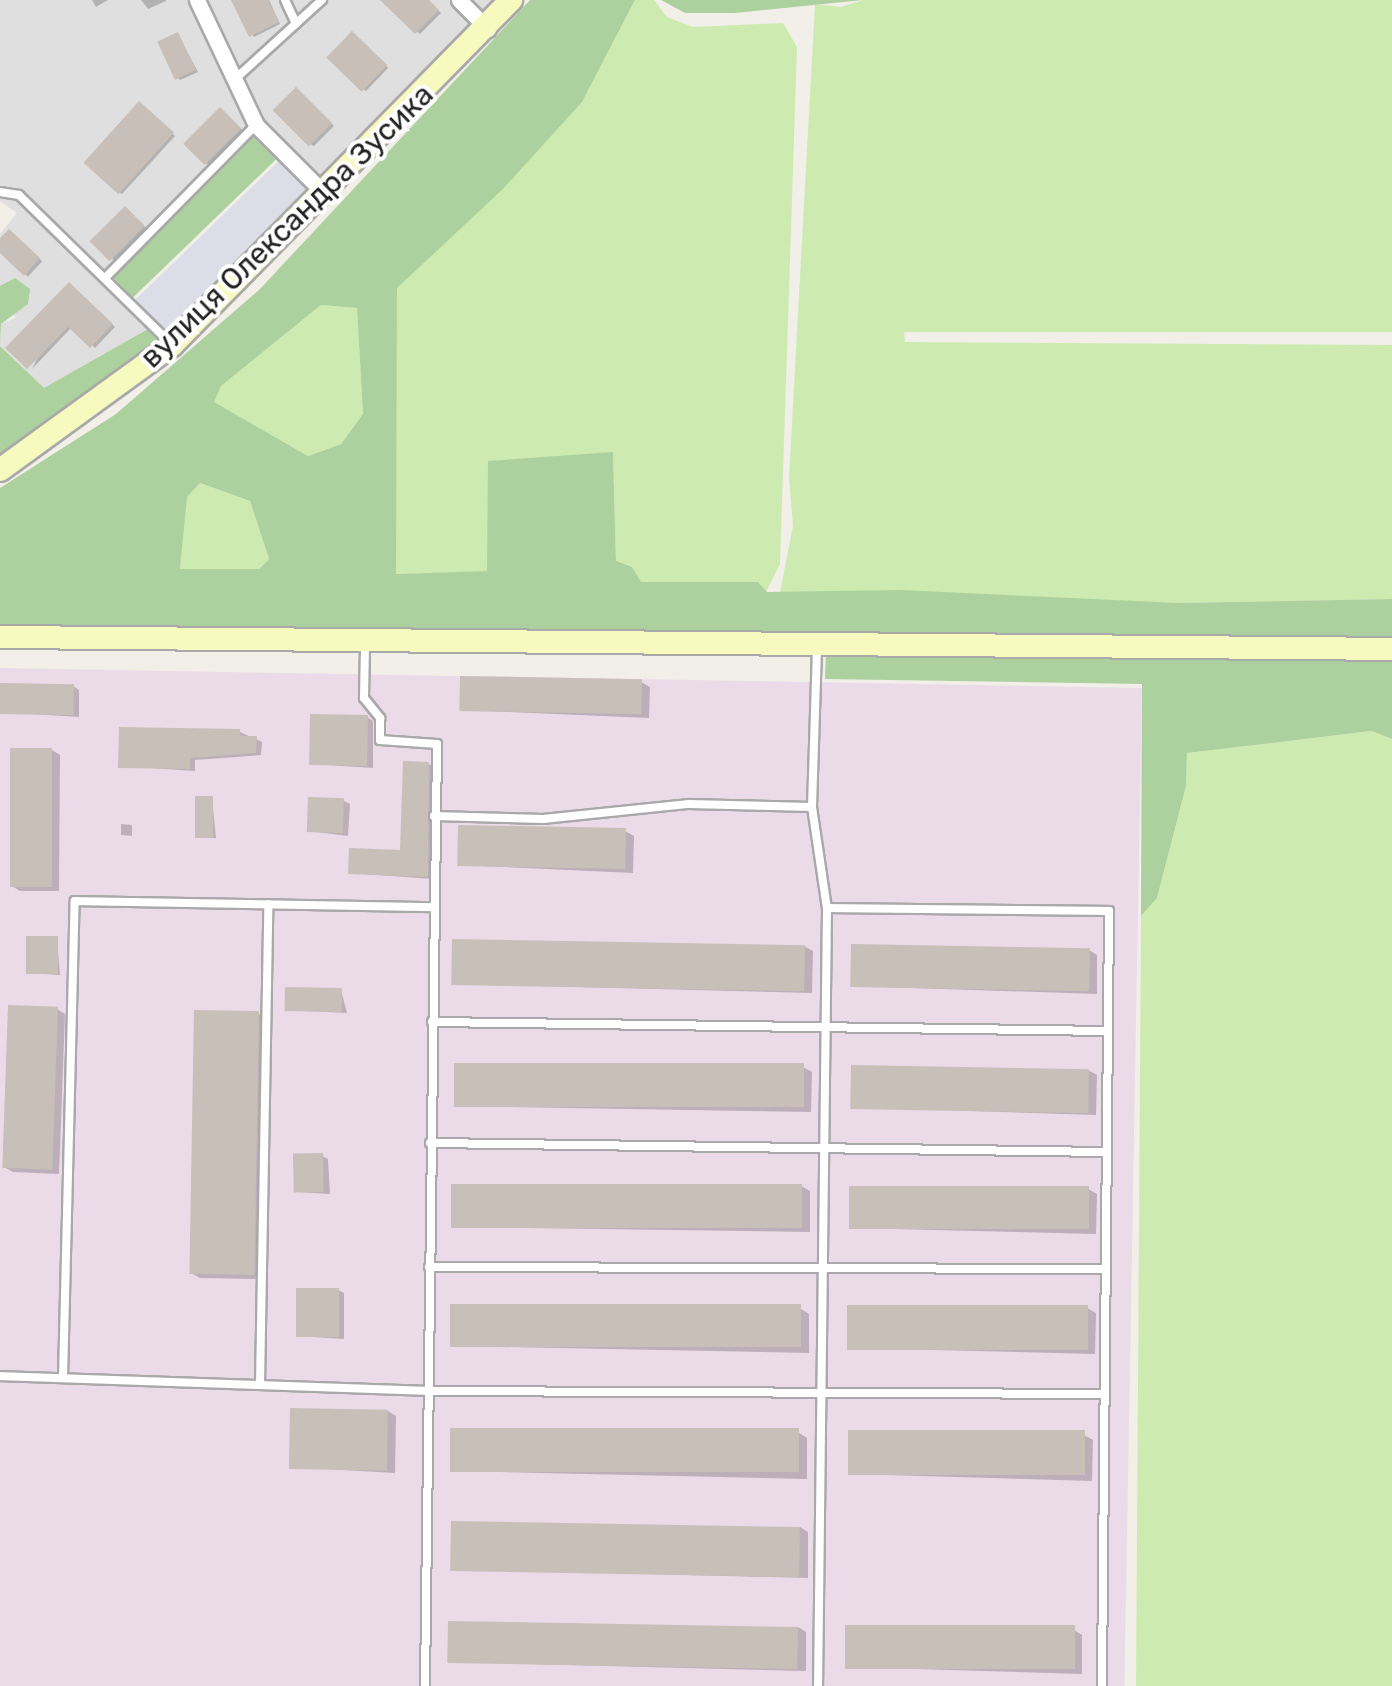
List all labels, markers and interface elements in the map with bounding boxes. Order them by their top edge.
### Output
street label: вулиця Олександра Зусика [133,77,441,375]

